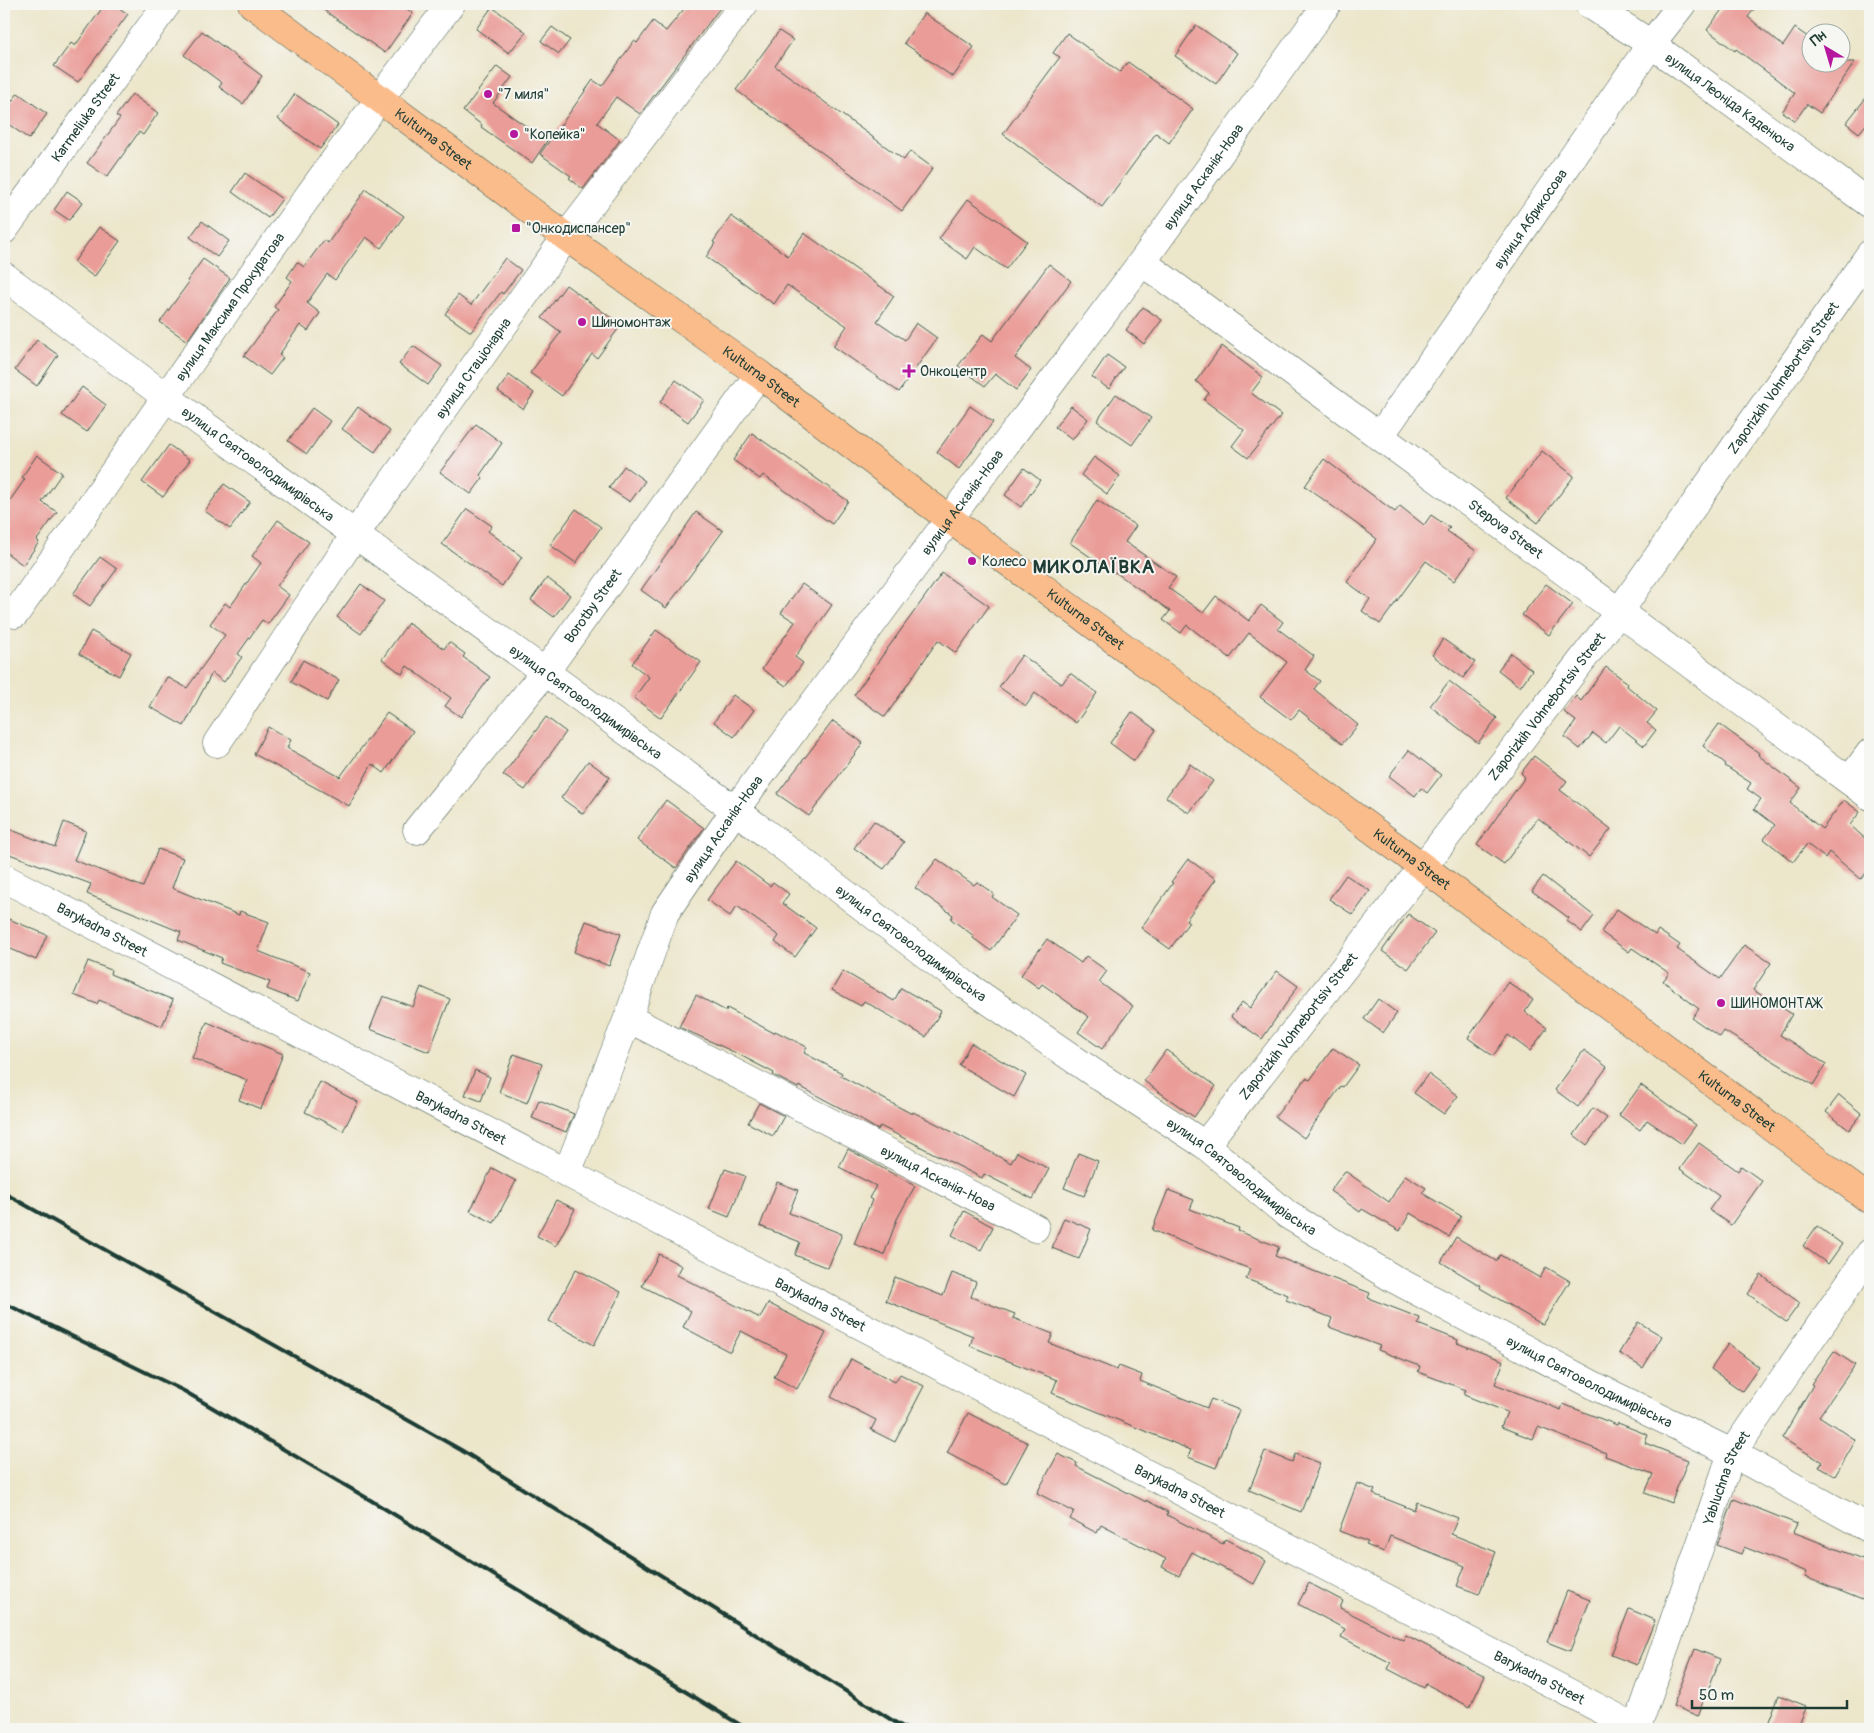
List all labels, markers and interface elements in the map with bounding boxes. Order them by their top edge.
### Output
north arrow [1802,22,1852,72]
text: Пн [1807,27,1830,50]
street label: вулиця Леоніда Каденюка [1662,49,1798,155]
street label: Karmeliuka Street [48,69,124,165]
place label: "7 миля" [498,86,549,103]
marker: "7 миля" [482,88,494,100]
street label: Kulturna Street [391,105,476,174]
street label: вулиця Асканія-Нова [1160,121,1247,233]
place label: "Копейка" [524,126,585,143]
marker: "Копейка" [508,128,520,140]
street label: вулиця Абрикосова [1490,166,1571,272]
place label: "Онкодиспансер" [526,220,631,237]
marker: "Онкодиспансер" [510,222,522,234]
street label: вулиця Максима Прокуратова [172,229,288,384]
street label: Zaporizkih Vohnebortsiv Street [1724,298,1843,457]
place label: Шиномонтаж [592,314,670,331]
street label: вулиця Стаціонарна [432,315,515,422]
marker: Шиномонтаж [576,316,588,328]
street label: Kulturna Street [719,343,803,411]
place label: Онкоцентр [920,363,987,380]
marker: Онкоцентр [902,364,916,378]
street label: вулиця Святоволодимирівська [178,403,337,525]
street label: вулиця Асканія-Нова [918,447,1007,558]
street label: Stepova Street [1465,496,1546,562]
place label: Колесо [982,553,1027,570]
marker: Колесо [966,555,978,567]
district label: МИКОЛАЇВКА [1033,555,1155,579]
street label: Borotby Street [561,565,626,646]
street label: Kulturna Street [1043,585,1128,654]
street label: Zaporizkih Vohnebortsiv Street [1485,629,1609,784]
street label: вулиця Святоволодимирівська [506,641,665,763]
street label: вулиця Асканія-Нова [680,772,767,886]
street label: Kulturna Street [1370,825,1454,894]
street label: вулиця Святоволодимирівська [832,881,990,1005]
street label: Barykadna Street [54,899,151,961]
street label: Zaporizkih Vohnebortsiv Street [1236,949,1362,1103]
place label: ШИНОМОНТАЖ [1731,995,1823,1012]
marker: ШИНОМОНТАЖ [1715,997,1727,1009]
street label: Kulturna Street [1694,1067,1779,1136]
street label: Barykadna Street [413,1087,509,1149]
street label: вулиця Святоволодимирівська [1163,1114,1319,1239]
street label: вулиця Асканія-Нова [878,1142,998,1215]
street label: Barykadna Street [772,1274,869,1336]
street label: вулиця Святоволодимирівська [1503,1332,1675,1432]
street label: Yabluchna Street [1700,1427,1754,1528]
street label: Barykadna Street [1131,1461,1228,1522]
street label: Barykadna Street [1491,1647,1588,1709]
scale bar [1692,1678,1846,1710]
text: 50 m [1699,1686,1734,1705]

